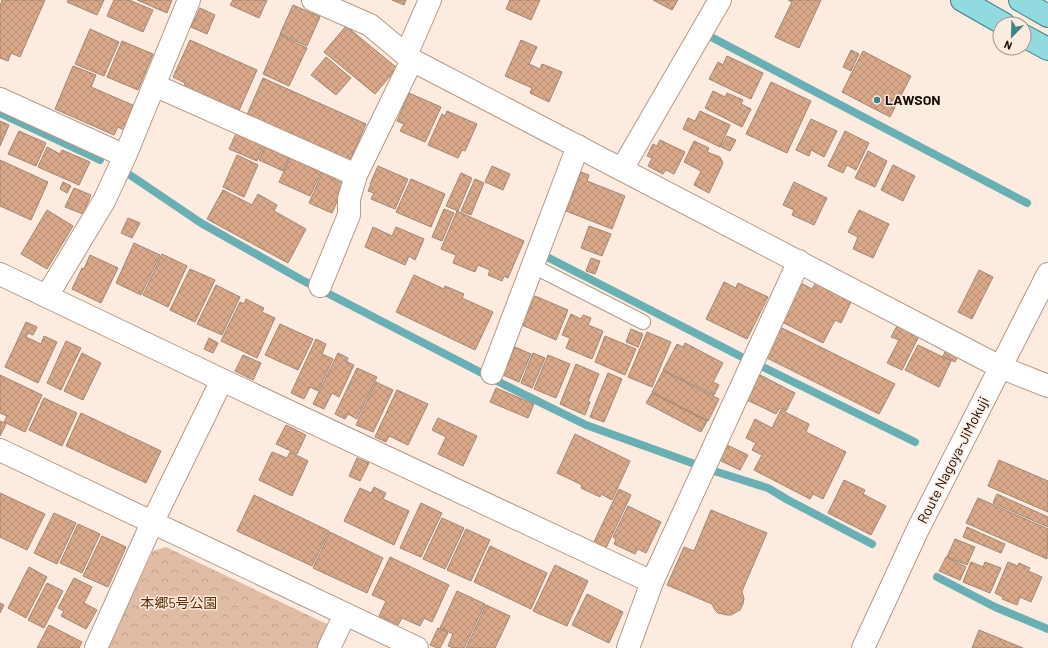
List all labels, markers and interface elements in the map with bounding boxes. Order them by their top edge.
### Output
north arrow [992,16,1032,56]
text: N [1002,38,1014,53]
place label: LAWSON [885,91,941,108]
marker: LAWSON [872,95,882,105]
street label: Route Nagoya-JiMokuji [913,394,992,526]
park label: 本郷5号公園 [140,594,218,611]

